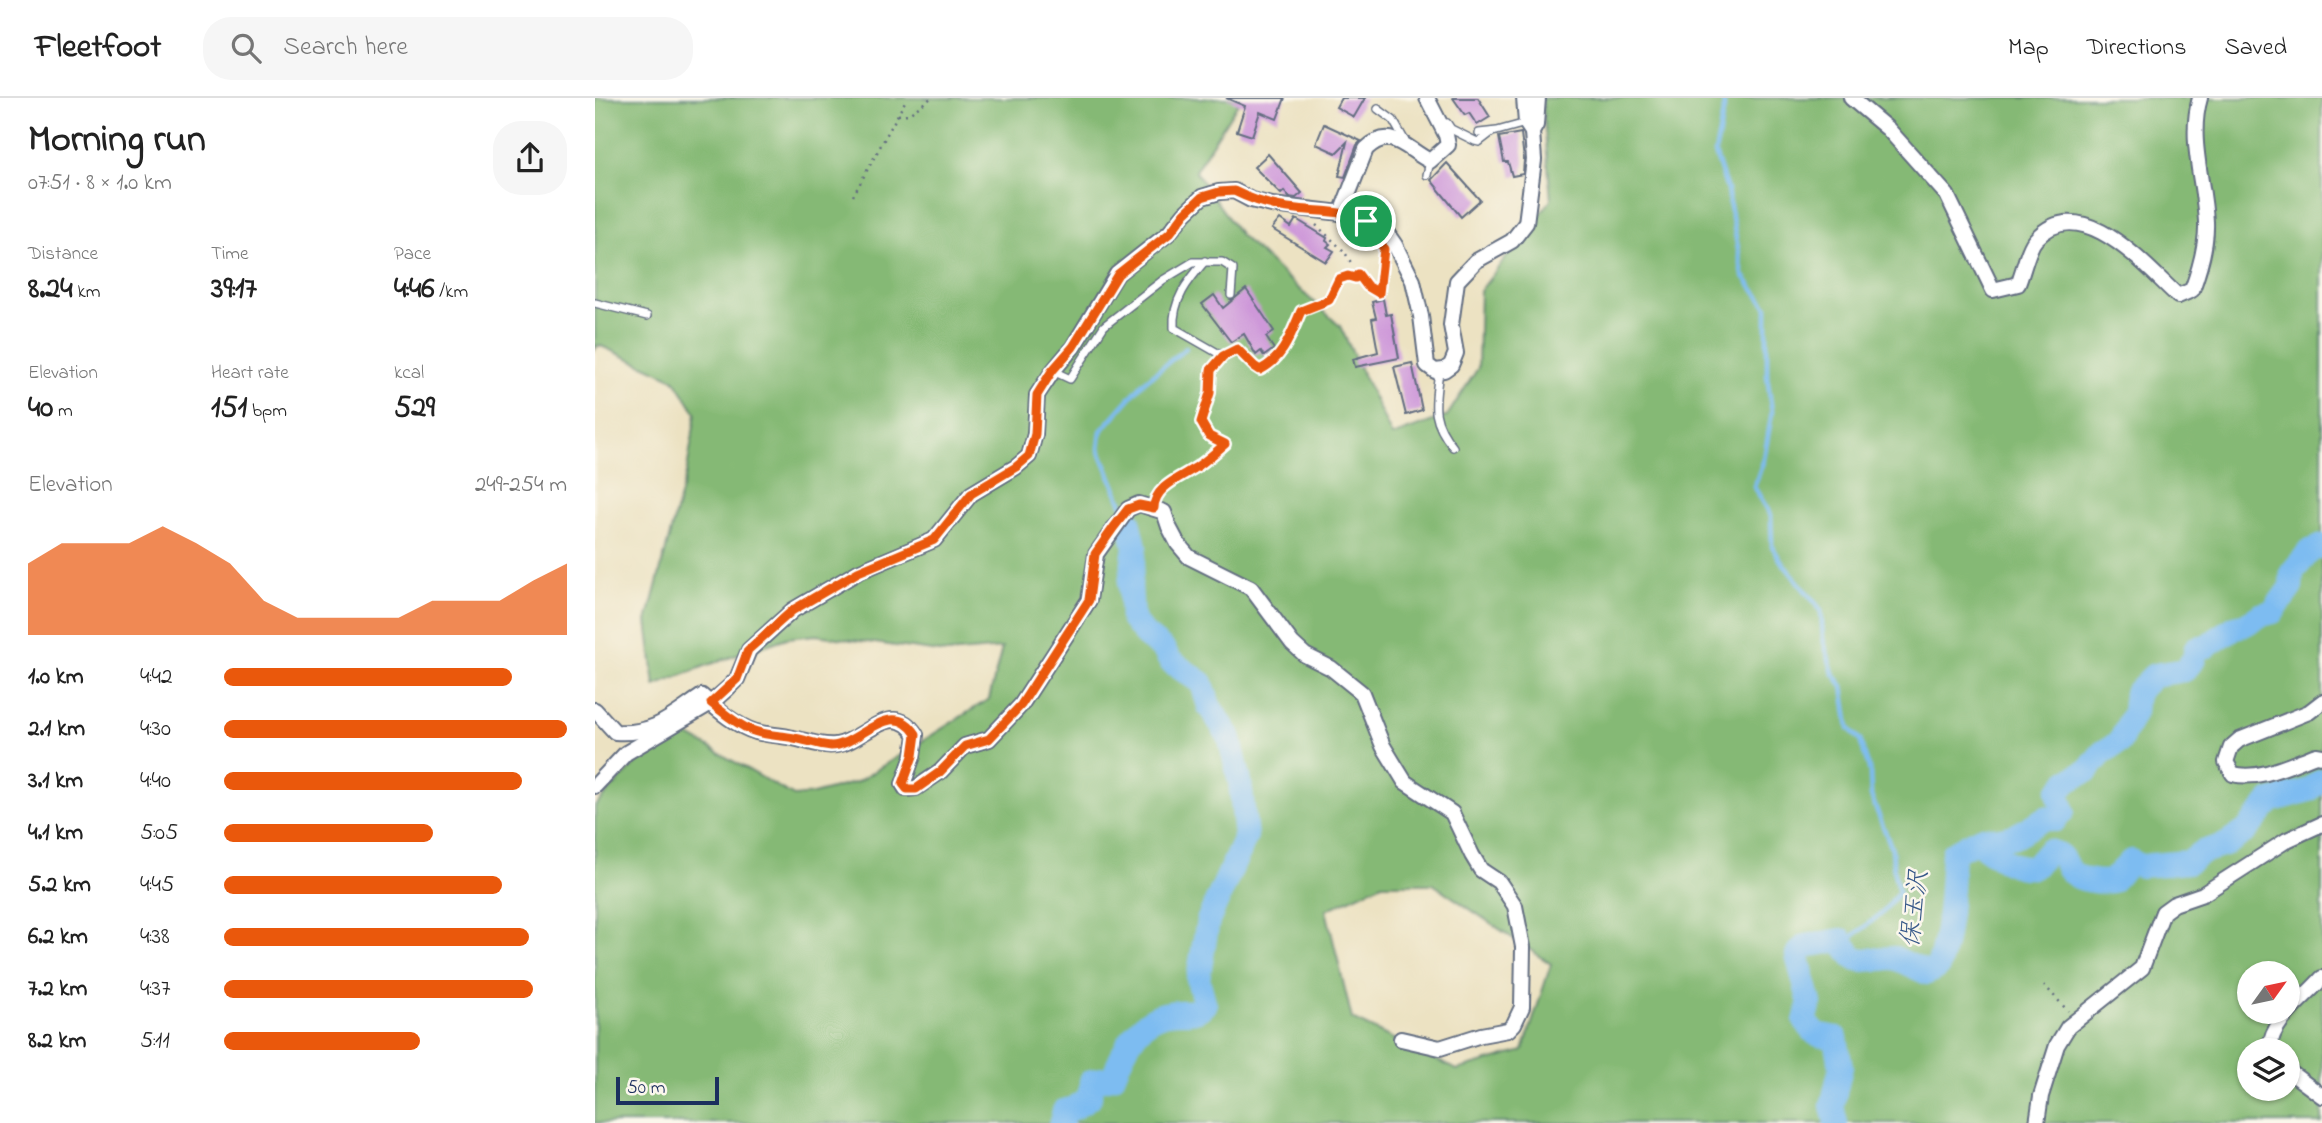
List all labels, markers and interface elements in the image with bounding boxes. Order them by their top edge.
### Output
search box [203,17,693,80]
text: Fleetfoot [35,24,161,72]
icon: search [227,29,265,67]
text: Search here [283,29,408,67]
text: Map [2008,31,2049,66]
text: Directions [2087,31,2186,66]
text: Saved [2224,31,2287,66]
text: Morning run [28,113,206,169]
button: share [493,121,567,195]
text: 07:51 · 8 × 1.0 km [28,167,172,200]
pin [1336,191,1396,251]
icon: arrive [1347,202,1385,240]
text: Distance [28,241,98,268]
text: Time [211,241,249,268]
text: Pace [394,241,431,268]
text: 8.24 [28,268,73,312]
text: 39:17 [211,268,257,312]
text: 4:46 [394,268,434,312]
text: km [73,279,100,306]
text: /km [434,279,468,306]
text: Elevation [28,360,98,387]
text: Heart rate [211,360,289,387]
text: kcal [394,360,424,387]
text: 40 [28,387,53,431]
text: 151 [211,387,247,431]
text: 529 [394,387,435,431]
text: m [53,398,73,425]
text: bpm [247,398,287,425]
text: Elevation [28,469,113,502]
text: 249–254 m [475,469,567,502]
text: 1.0 km [28,661,84,694]
text: 4:42 [140,661,172,694]
text: 2.1 km [28,713,85,746]
text: 4:30 [140,713,171,746]
text: 3.1 km [28,765,83,798]
text: 4:40 [140,765,171,798]
text: 4.1 km [28,817,83,850]
text: 5:05 [140,817,178,850]
water label: 保玉沢 [1892,867,1940,950]
text: 5.2 km [28,869,91,902]
text: 4:45 [140,869,174,902]
text: 6.2 km [28,921,88,954]
text: 4:38 [140,921,170,954]
north arrow [2237,961,2299,1024]
map controls [2237,961,2300,1101]
text: 7.2 km [28,973,87,1006]
text: 4:37 [140,973,170,1006]
text: 8.2 km [28,1025,86,1058]
text: 5:11 [140,1025,170,1058]
button: layers [2237,1038,2300,1101]
scale bar [616,1074,719,1106]
text: 50 m [627,1075,666,1102]

